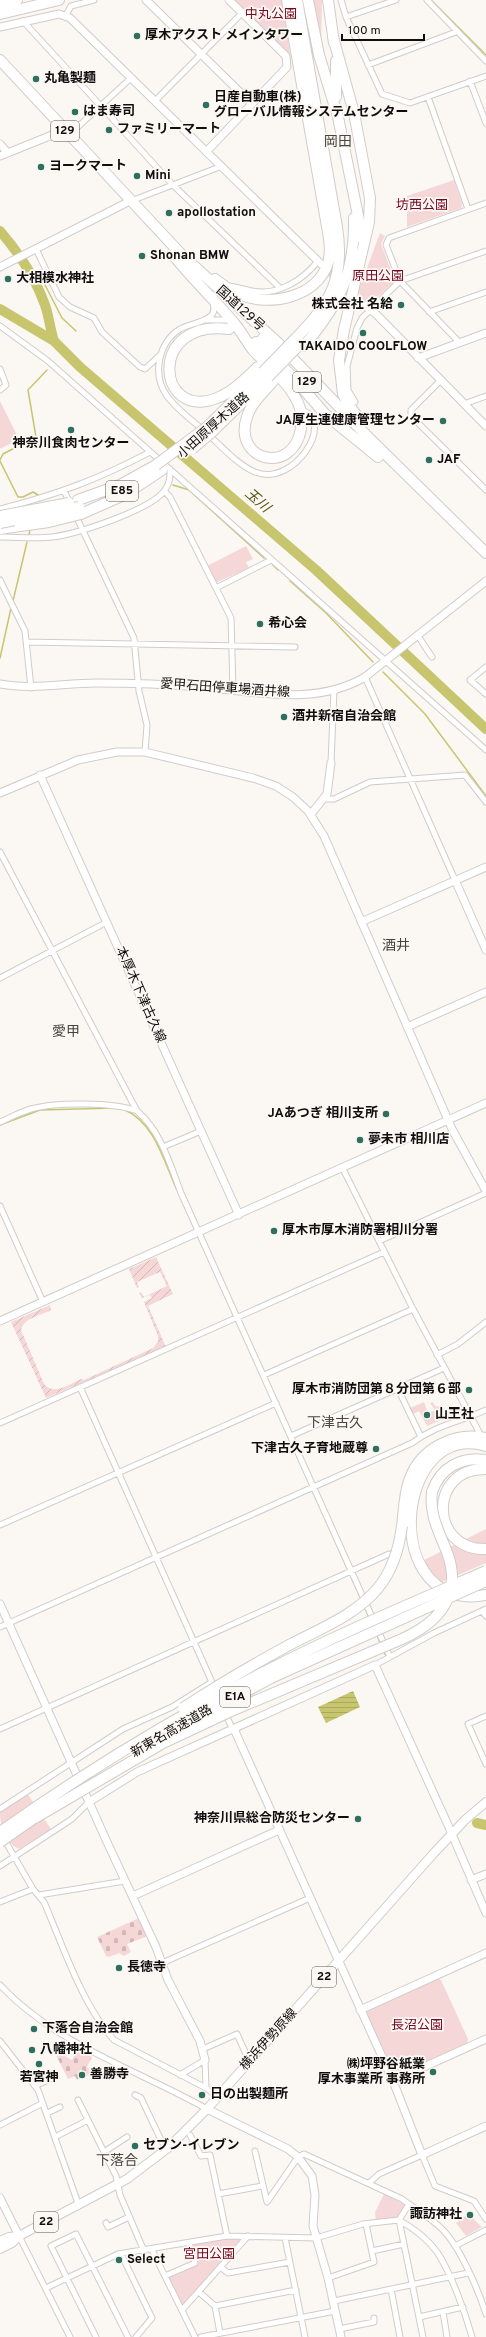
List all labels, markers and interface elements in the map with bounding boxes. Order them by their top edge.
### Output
park label: 中丸公園 [245,7,297,23]
scale bar [342,16,424,42]
text: 100 m [348,23,381,39]
place label: 厚木アクスト メインタワー [145,28,303,44]
marker: 厚木アクスト メインタワー [132,31,142,41]
place label: 丸亀製麺 [44,70,96,87]
marker: 丸亀製麺 [31,74,41,84]
place label: 日産自動車(株) グローバル情報システムセンター [214,89,408,121]
marker: 日産自動車(株) グローバル情報システムセンター [201,100,211,110]
place label: はま寿司 [83,103,135,120]
marker: はま寿司 [70,107,80,117]
road number: 129 [51,121,79,141]
place label: ファミリーマート [117,122,221,138]
marker: ファミリーマート [104,125,114,135]
district label: 岡田 [324,134,352,151]
place label: ヨークマート [49,159,127,175]
marker: ヨークマート [36,162,46,172]
place label: Mini [145,168,171,184]
marker: Mini [132,171,142,181]
park label: 坊西公園 [396,198,448,214]
place label: apollostation [177,205,256,221]
marker: apollostation [164,208,174,218]
place label: Shonan BMW [150,248,229,264]
marker: Shonan BMW [137,251,147,261]
park label: 原田公園 [352,269,404,285]
place label: 大相模水神社 [16,270,94,287]
marker: 大相模水神社 [3,274,13,284]
street label: 国道129号 [213,283,267,335]
place label: 株式会社 名給 [312,296,393,313]
marker: 株式会社 名給 [396,300,406,310]
marker: TAKAIDO COOLFLOW [358,328,368,338]
place label: TAKAIDO COOLFLOW [299,339,427,355]
road number: 129 [293,372,321,392]
street label: 小田原厚木道路 [175,390,253,462]
place label: JA厚生連健康管理センター [276,412,435,429]
marker: JA厚生連健康管理センター [438,416,448,426]
marker: 神奈川食肉センター [66,425,76,435]
place label: 神奈川食肉センター [12,435,130,452]
place label: JAF [437,452,461,468]
marker: JAF [424,455,434,465]
road number: E85 [106,481,138,501]
water label: 玉川 [241,485,275,518]
place label: 希心会 [268,615,307,632]
marker: 希心会 [255,619,265,629]
street label: 愛甲石田停車場酒井線 [160,675,290,702]
place label: 酒井新宿自治会館 [292,708,396,725]
marker: 酒井新宿自治会館 [279,712,289,722]
district label: 酒井 [382,937,410,955]
street label: 本厚木下津古久線 [112,944,169,1046]
district label: 愛甲 [52,1024,80,1041]
place label: JAあつぎ 相川支所 [268,1105,378,1122]
marker: JAあつぎ 相川支所 [381,1109,391,1119]
place label: 夢未市 相川店 [368,1131,449,1148]
marker: 夢未市 相川店 [355,1135,365,1145]
place label: 厚木市厚木消防署相川分署 [282,1222,438,1239]
marker: 厚木市厚木消防署相川分署 [269,1226,279,1236]
place label: 厚木市消防団第８分団第６部 [292,1381,461,1398]
marker: 厚木市消防団第８分団第６部 [464,1385,474,1395]
place label: 山王社 [435,1406,474,1423]
marker: 山王社 [422,1410,432,1420]
district label: 下津古久 [307,1415,363,1432]
place label: 下津古久子育地蔵尊 [251,1440,368,1457]
marker: 下津古久子育地蔵尊 [371,1444,381,1454]
road number: E1A [220,1687,250,1707]
street label: 新東名高速道路 [128,1701,215,1762]
place label: 神奈川県総合防災センター [194,1810,350,1827]
marker: 神奈川県総合防災センター [353,1814,363,1824]
place label: 長徳寺 [127,1959,166,1976]
marker: 長徳寺 [114,1963,124,1973]
road number: 22 [312,1967,336,1987]
street label: 横浜伊勢原線 [236,2005,301,2074]
park label: 長沼公園 [391,2018,443,2034]
place label: 下落合自治会館 [42,2020,133,2037]
marker: 下落合自治会館 [29,2024,39,2034]
place label: 八幡神社 [40,2041,92,2058]
marker: 八幡神社 [27,2045,37,2055]
place label: ㈱坪野谷紙業 厚木事業所 事務所 [318,2056,425,2088]
marker: 若宮神 [34,2059,44,2069]
place label: 善勝寺 [90,2066,129,2083]
marker: ㈱坪野谷紙業 厚木事業所 事務所 [428,2067,438,2077]
place label: 若宮神 [19,2069,59,2086]
marker: 善勝寺 [77,2070,87,2080]
place label: 日の出製麺所 [210,2086,288,2103]
marker: 日の出製麺所 [197,2090,207,2100]
place label: セブン-イレブン [143,2137,239,2154]
marker: セブン-イレブン [130,2141,140,2151]
district label: 下落合 [96,2153,138,2170]
place label: 諏訪神社 [410,2206,462,2223]
marker: 諏訪神社 [465,2210,475,2220]
road number: 22 [34,2212,58,2232]
park label: 宮田公園 [183,2247,235,2263]
place label: Select [127,2252,165,2268]
marker: Select [114,2255,124,2265]

